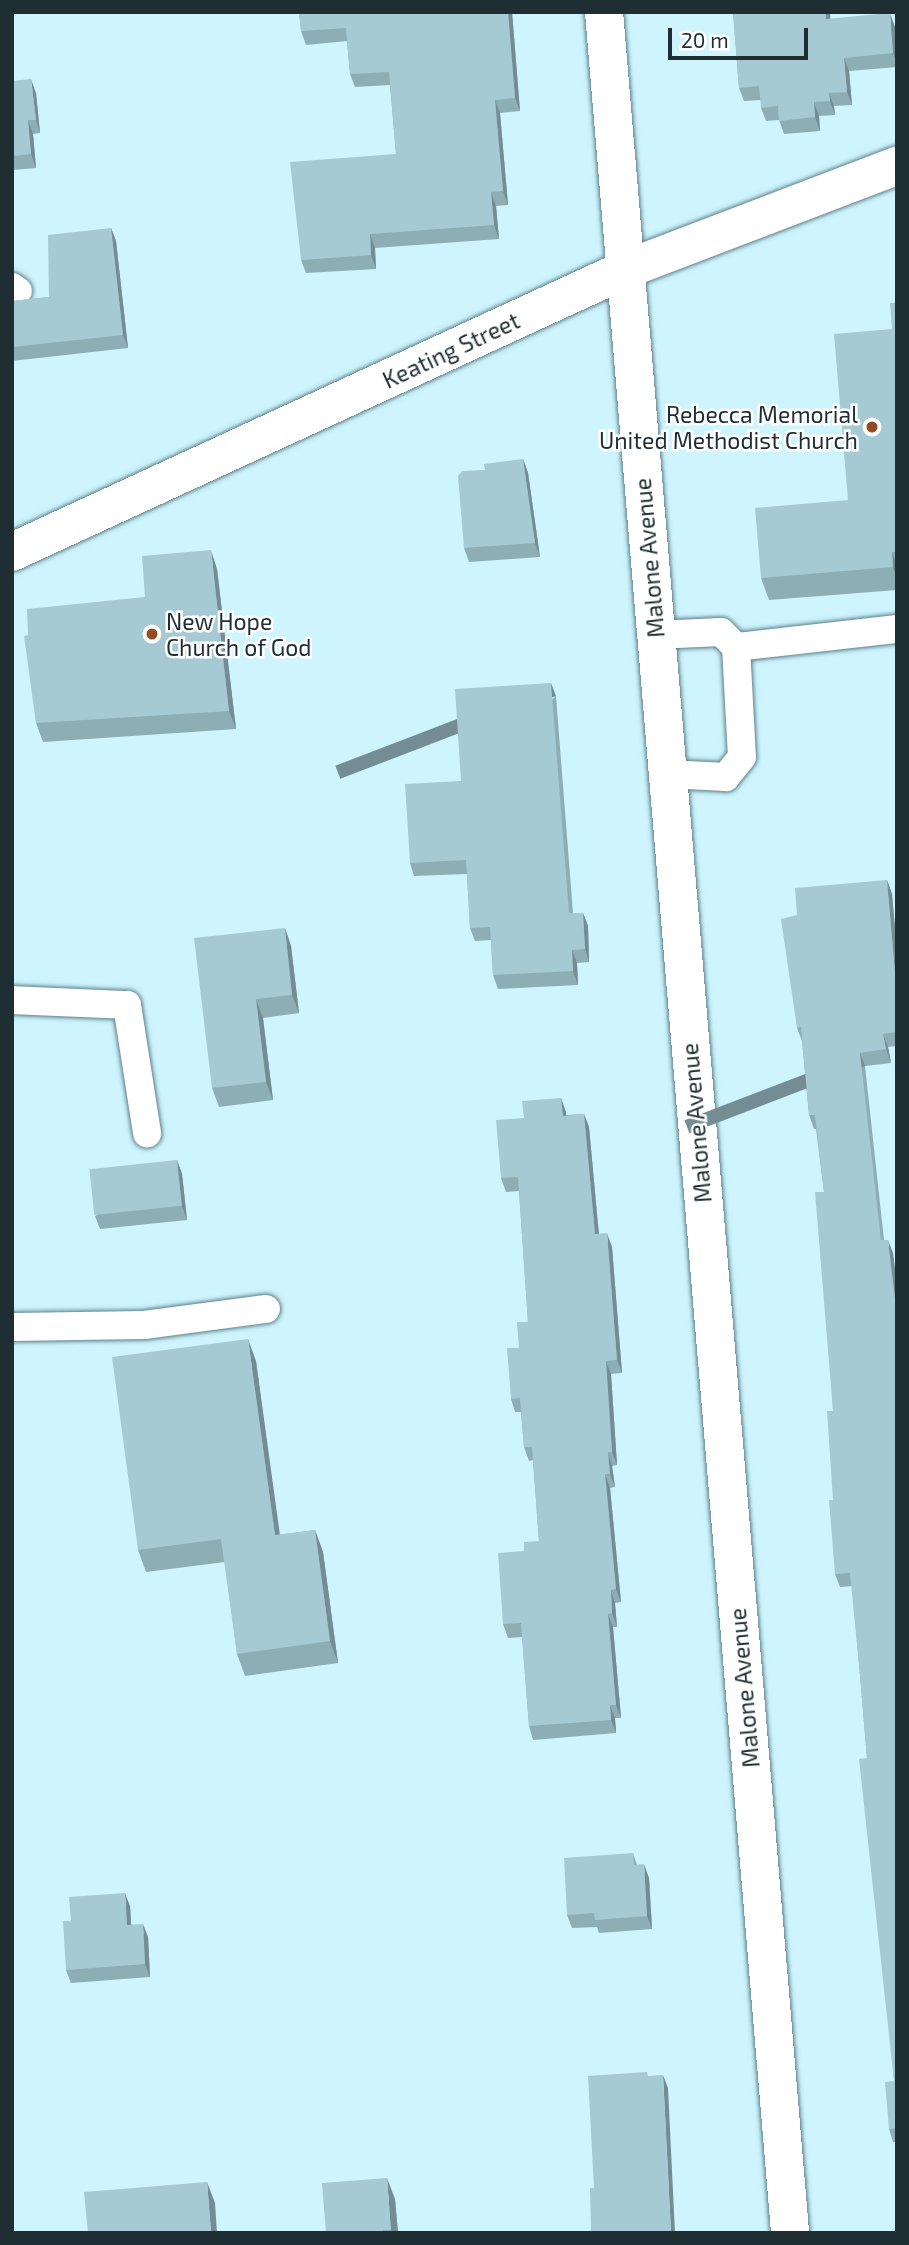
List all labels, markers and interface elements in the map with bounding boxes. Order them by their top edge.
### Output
scale bar [671,14,811,58]
text: 20 m [681,27,729,52]
street label: Keating Street [378,306,524,394]
place label: Rebecca Memorial United Methodist Church [599,400,858,454]
marker: Rebecca Memorial United Methodist Church [864,419,880,435]
street label: Malone Avenue [628,477,670,639]
place label: New Hope Church of God [166,607,312,661]
marker: New Hope Church of God [144,626,160,642]
street label: Malone Avenue [675,1042,717,1204]
street label: Malone Avenue [723,1607,765,1769]

